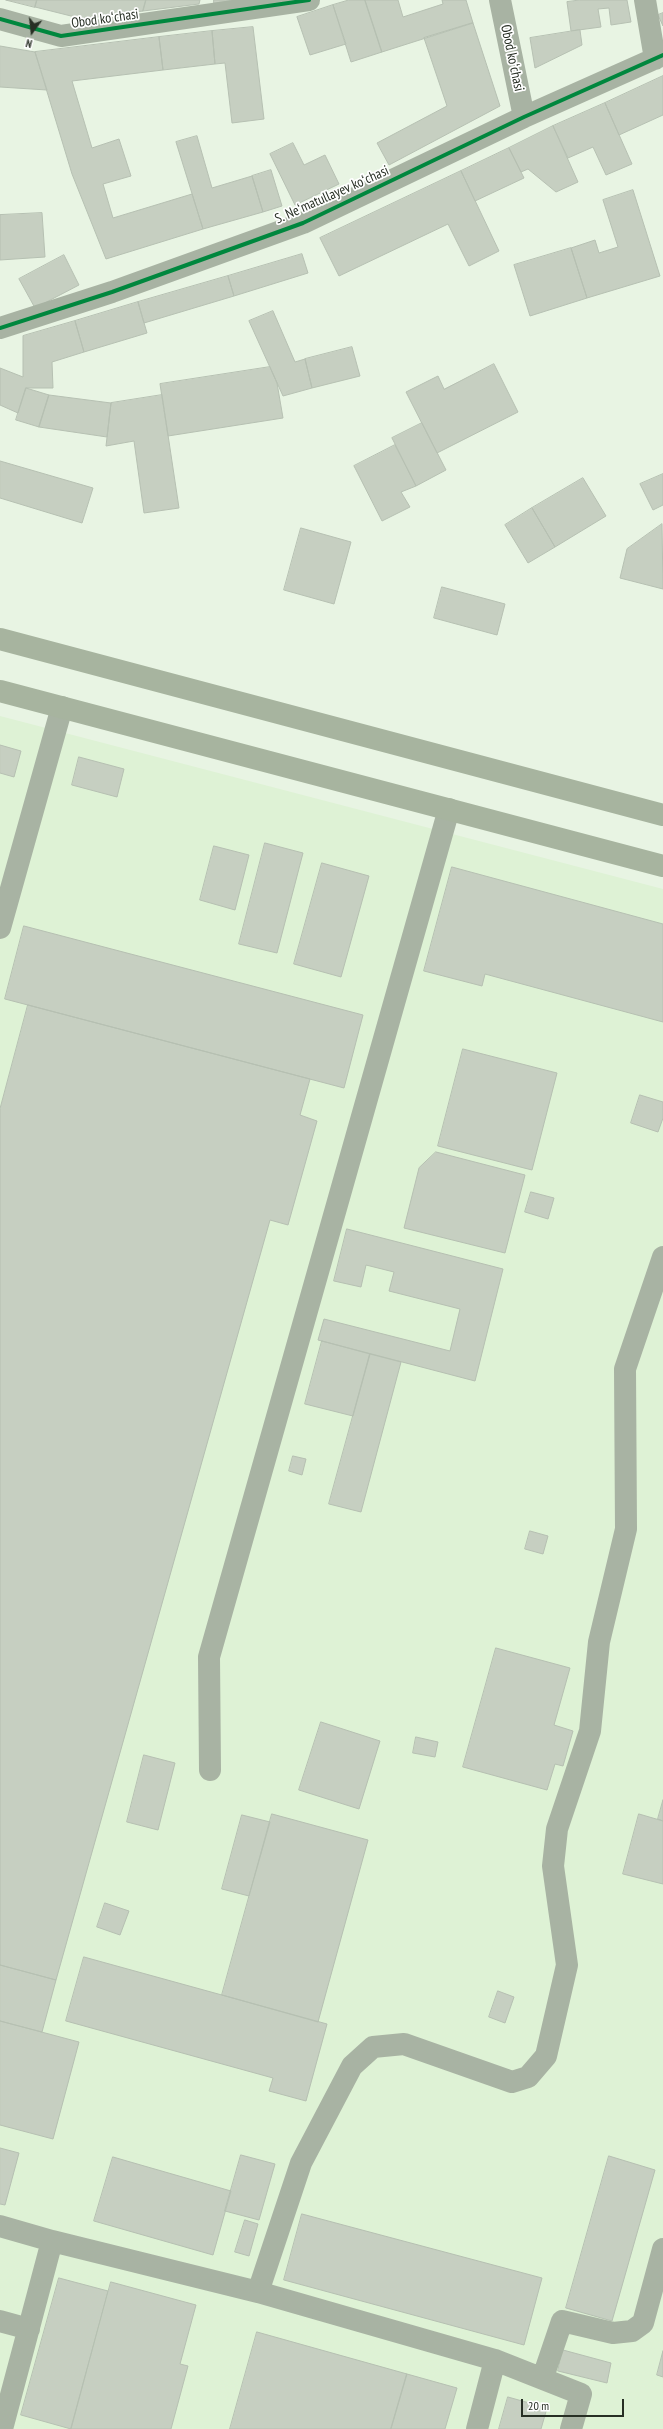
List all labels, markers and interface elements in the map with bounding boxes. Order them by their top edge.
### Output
street label: Obod koʻchasi [70,6,140,32]
north arrow [12,12,52,52]
street label: Obod koʻchasi [497,23,527,93]
text: N [24,36,34,51]
street label: S. Neʻmatullayev koʻchasi [272,162,392,228]
scale bar [523,2391,626,2417]
text: 20 m [528,2398,549,2413]

